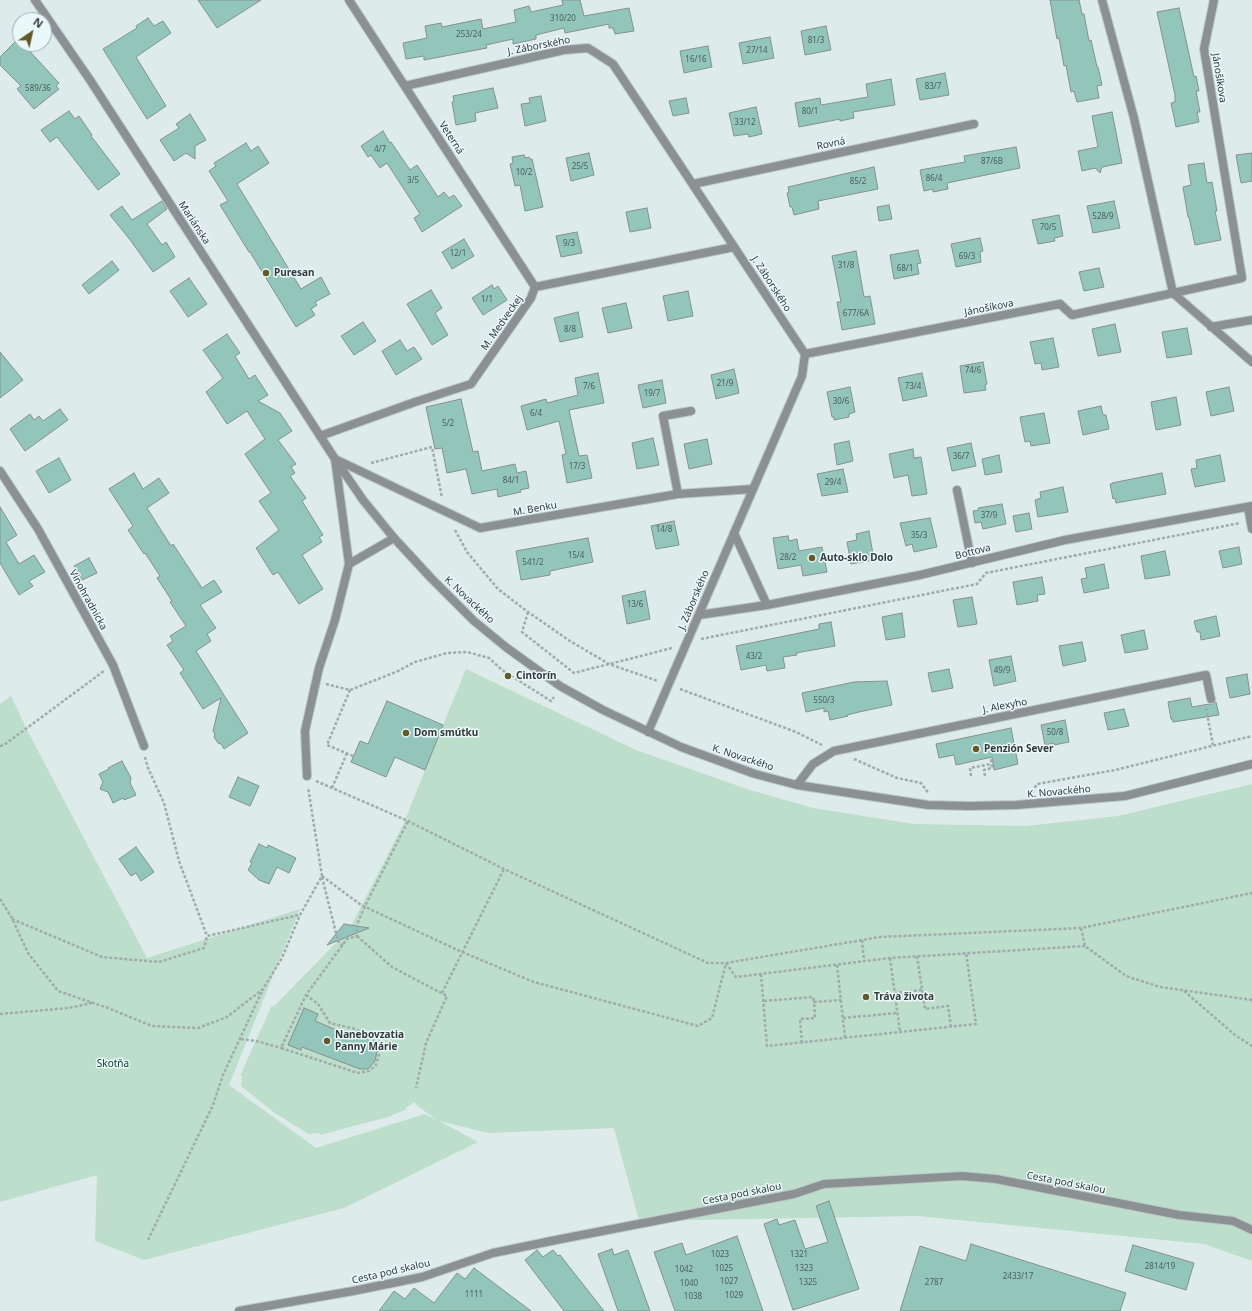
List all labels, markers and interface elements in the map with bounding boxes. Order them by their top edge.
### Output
north arrow [12,12,52,52]
text: N [31,14,46,31]
house number: 310/20 [550,14,576,24]
house number: 253/24 [456,30,482,40]
street label: J. Záborského [507,34,571,58]
house number: 81/3 [808,36,824,46]
house number: 27/14 [746,46,768,56]
street label: Jánošíkova [1209,52,1229,104]
house number: 16/16 [685,55,707,65]
house number: 83/7 [925,82,941,92]
house number: 589/36 [25,84,51,94]
house number: 80/1 [802,107,818,117]
house number: 33/12 [734,118,756,128]
street label: Veterná [436,119,466,157]
street label: Rovná [816,135,846,153]
house number: 4/7 [374,145,386,155]
house number: 87/6B [981,157,1003,167]
house number: 25/5 [572,162,588,172]
house number: 10/2 [516,168,532,178]
house number: 86/4 [926,174,942,184]
house number: 3/5 [407,176,419,186]
house number: 85/2 [850,177,866,187]
street label: Mariánska [176,199,212,247]
house number: 528/9 [1092,212,1114,222]
house number: 70/5 [1040,223,1056,233]
house number: 9/3 [563,239,575,249]
house number: 12/1 [450,249,466,259]
house number: 69/3 [959,252,975,262]
street label: J. Záborského [749,254,793,314]
house number: 31/8 [838,261,854,271]
house number: 68/1 [897,264,913,274]
place label: Puresan [274,267,314,279]
marker: Puresan [261,268,271,278]
street label: M. Medveckej [479,293,525,353]
house number: 1/1 [481,295,493,305]
street label: Jánošíkova [963,297,1015,319]
house number: 677/6A [843,309,869,319]
house number: 8/8 [564,325,576,335]
house number: 74/6 [965,366,981,376]
house number: 21/9 [717,379,733,389]
house number: 7/6 [583,382,595,392]
house number: 73/4 [905,382,921,392]
house number: 19/7 [644,389,660,399]
house number: 30/6 [833,397,849,407]
house number: 6/4 [530,409,542,419]
house number: 5/2 [442,419,454,429]
house number: 36/7 [953,452,969,462]
house number: 17/3 [569,462,585,472]
house number: 84/1 [503,476,519,486]
house number: 29/4 [825,478,841,488]
street label: M. Benku [512,499,558,519]
house number: 37/9 [981,511,997,521]
house number: 14/8 [656,525,672,535]
house number: 35/3 [911,531,927,541]
street label: Bottova [954,542,992,562]
house number: 15/4 [568,551,584,561]
place label: Auto-sklo Dolo [820,552,893,564]
house number: 28/2 [780,553,796,563]
marker: Auto-sklo Dolo [807,553,817,563]
house number: 541/2 [522,558,544,568]
street label: Vinohradnícka [66,568,110,632]
street label: J. Záborského [676,568,712,632]
street label: K. Novackého [442,574,496,626]
house number: 13/6 [627,600,643,610]
house number: 43/2 [746,652,762,662]
house number: 49/9 [994,666,1010,676]
place label: Cintorín [516,670,556,682]
marker: Cintorín [503,671,513,681]
house number: 550/3 [813,696,835,706]
street label: J. Alexyho [982,696,1028,716]
place label: Dom smútku [414,727,478,739]
marker: Dom smútku [401,728,411,738]
house number: 50/8 [1047,728,1063,738]
street label: K. Novackého [711,742,775,774]
place label: Penzión Sever [984,743,1053,755]
marker: Penzión Sever [971,744,981,754]
street label: K. Novackého [1027,783,1091,801]
place label: Tráva života [874,991,934,1003]
marker: Tráva života [861,992,871,1002]
place label: Nanebovzatia Panny Márie [335,1029,404,1052]
marker: Nanebovzatia Panny Márie [322,1036,332,1046]
park label: Skotňa [97,1058,129,1070]
street label: Cesta pod skalou [1026,1169,1106,1197]
street label: Cesta pod skalou [702,1180,782,1208]
house number: 1023 [711,1250,729,1260]
house number: 1321 [790,1250,808,1260]
street label: Cesta pod skalou [351,1257,431,1287]
house number: 2814/19 [1145,1262,1175,1272]
house number: 1025 [715,1264,733,1274]
house number: 1323 [795,1264,813,1274]
house number: 1042 [675,1265,693,1275]
house number: 2433/17 [1003,1272,1033,1282]
house number: 1027 [720,1277,738,1287]
house number: 1325 [799,1278,817,1288]
house number: 2787 [925,1278,943,1288]
house number: 1040 [680,1279,698,1289]
house number: 1111 [465,1290,483,1300]
house number: 1029 [725,1291,743,1301]
house number: 1038 [684,1292,702,1302]

